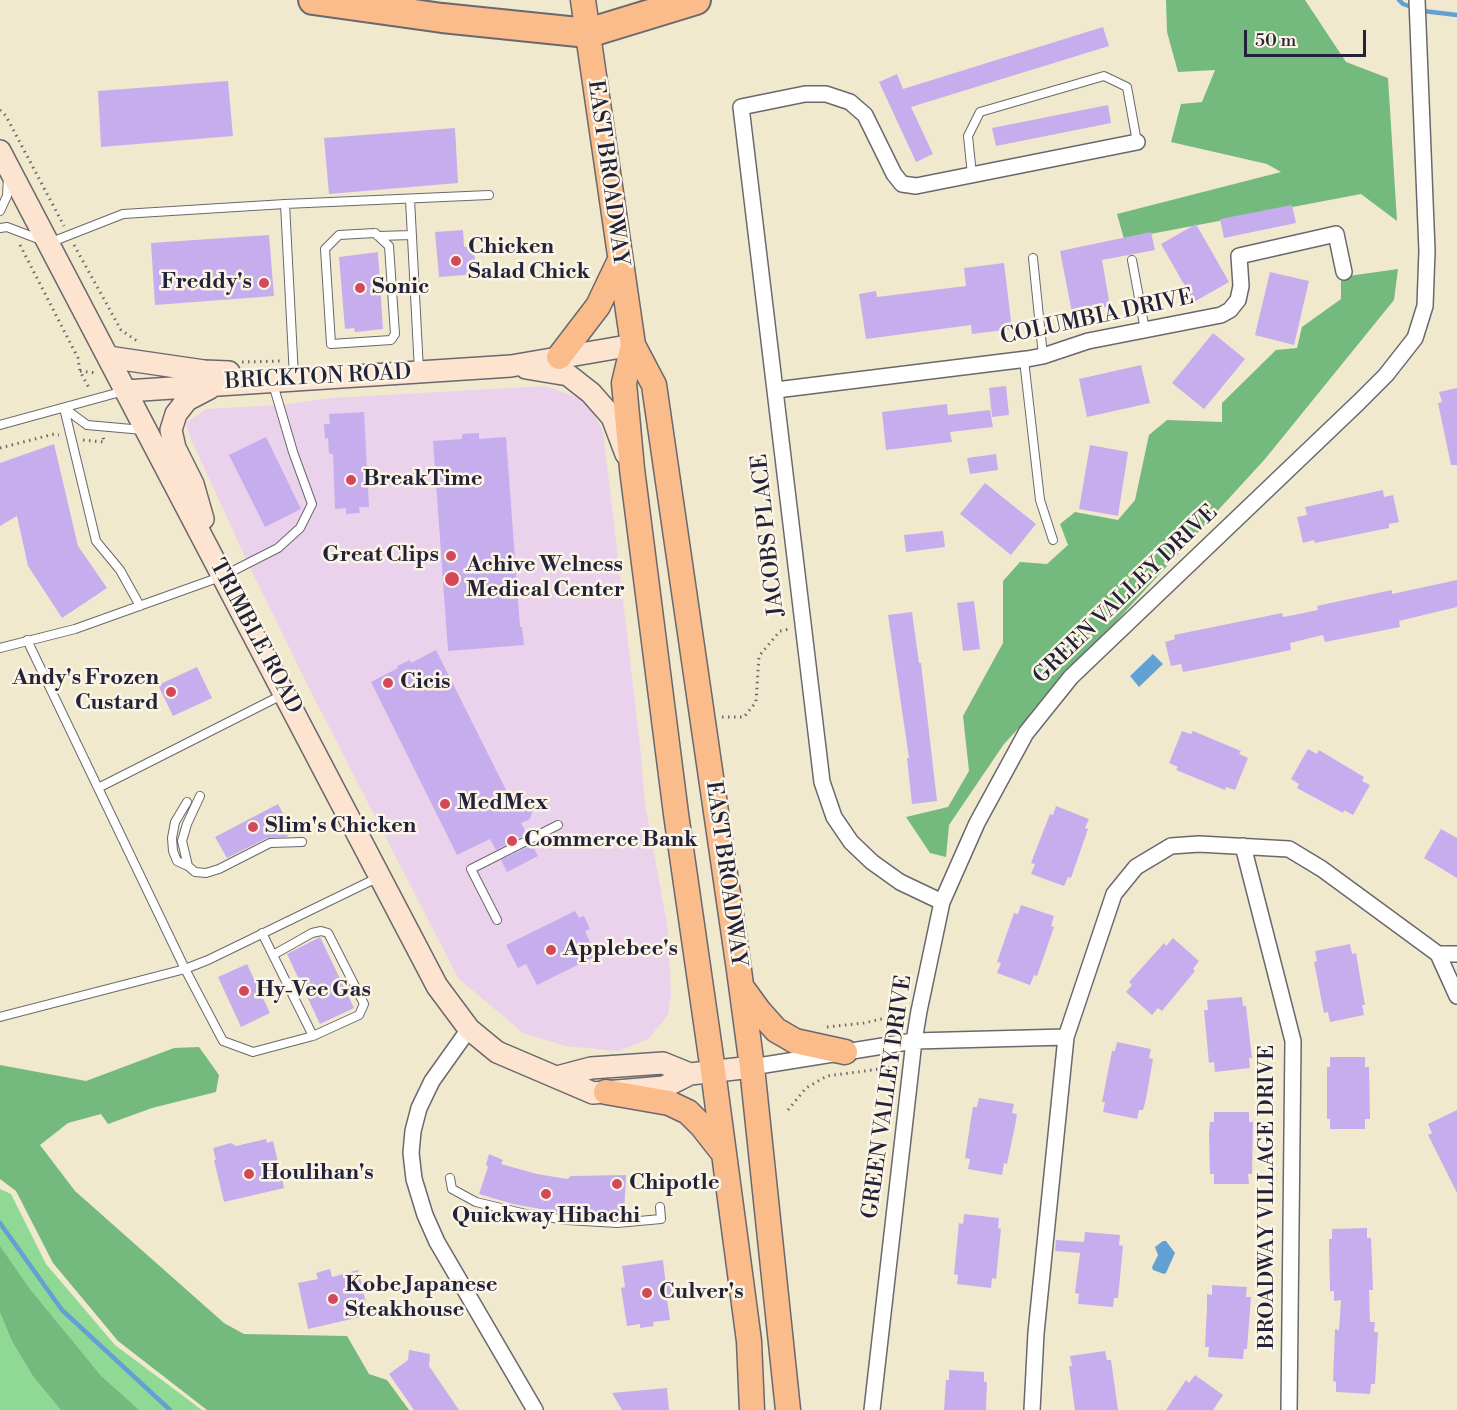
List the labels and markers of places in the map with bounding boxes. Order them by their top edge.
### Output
place label: Chicken Salad Chick [468,235,590,286]
marker: Chicken Salad Chick [449,254,463,268]
place label: Freddy's [161,270,252,296]
place label: Sonic [372,275,429,301]
marker: Freddy's [257,276,271,290]
marker: Sonic [353,281,367,295]
place label: BreakTime [363,467,483,493]
marker: BreakTime [344,473,358,487]
place label: Great Clips [322,543,439,569]
marker: Great Clips [444,549,458,563]
place label: Achive Welness Medical Center [466,553,625,604]
marker: Achive Welness Medical Center [443,570,461,588]
place label: Andy's Frozen Custard [12,666,159,718]
place label: Cicis [400,670,451,696]
marker: Cicis [381,676,395,690]
marker: Andy's Frozen Custard [164,685,178,699]
place label: MedMex [457,791,548,817]
marker: MedMex [438,797,452,811]
place label: Slim's Chicken [265,814,416,840]
marker: Slim's Chicken [246,820,260,834]
place label: Commerce Bank [524,828,698,854]
marker: Commerce Bank [505,834,519,848]
place label: Applebee's [563,937,678,963]
marker: Applebee's [544,943,558,957]
place label: Hy-Vee Gas [256,978,371,1004]
marker: Hy-Vee Gas [237,984,251,998]
place label: Houlihan's [261,1161,374,1187]
marker: Houlihan's [242,1167,256,1181]
place label: Chipotle [629,1171,719,1197]
marker: Chipotle [610,1177,624,1191]
marker: Quickway Hibachi [539,1187,553,1201]
place label: Quickway Hibachi [452,1204,640,1230]
place label: Kobe Japanese Steakhouse [345,1273,498,1324]
place label: Culver's [659,1280,744,1306]
marker: Culver's [640,1286,654,1300]
marker: Kobe Japanese Steakhouse [326,1292,340,1306]

